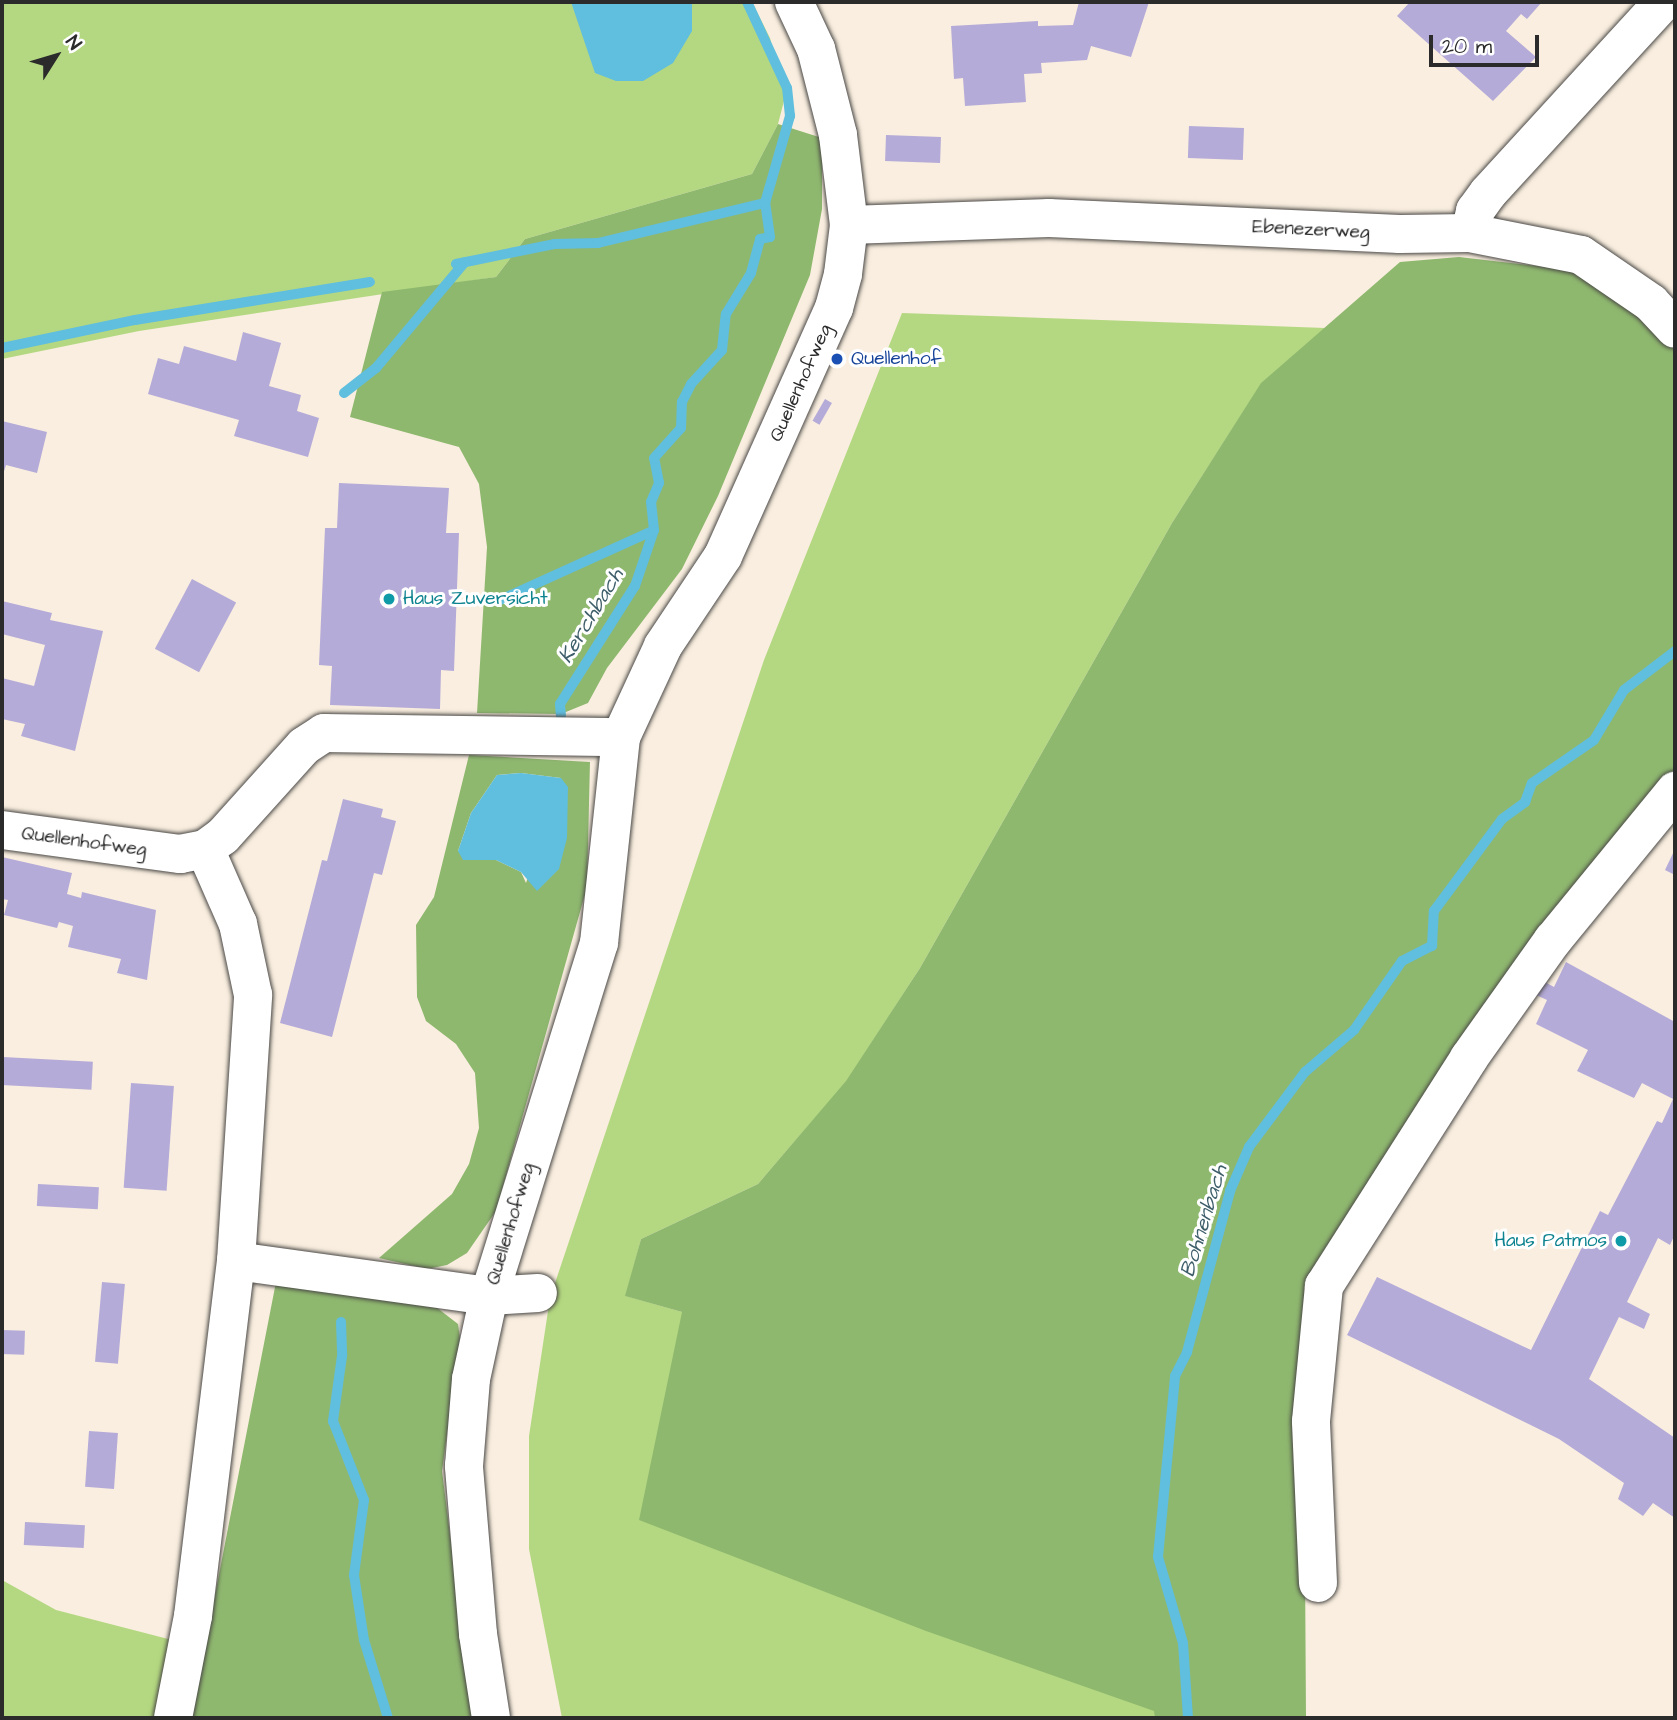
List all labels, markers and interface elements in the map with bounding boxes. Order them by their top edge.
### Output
north arrow [21,21,91,91]
scale bar [1432,21,1542,65]
text: N [59,30,88,56]
text: 20 m [1442,32,1492,61]
street label: Ebenezerweg [1252,216,1370,244]
street label: Quellenhofweg [765,321,837,445]
place label: Quellenhof [851,348,942,370]
marker: Quellenhof [829,351,845,367]
water label: Kerchbach [553,564,629,668]
place label: Haus Zuversicht [403,588,548,610]
marker: Haus Zuversicht [381,591,397,607]
street label: Quellenhofweg [20,822,148,862]
street label: Quellenhofweg [482,1160,540,1288]
water label: Bohnenbach [1175,1162,1233,1280]
place label: Haus Patmos [1495,1230,1607,1252]
marker: Haus Patmos [1613,1233,1629,1249]

